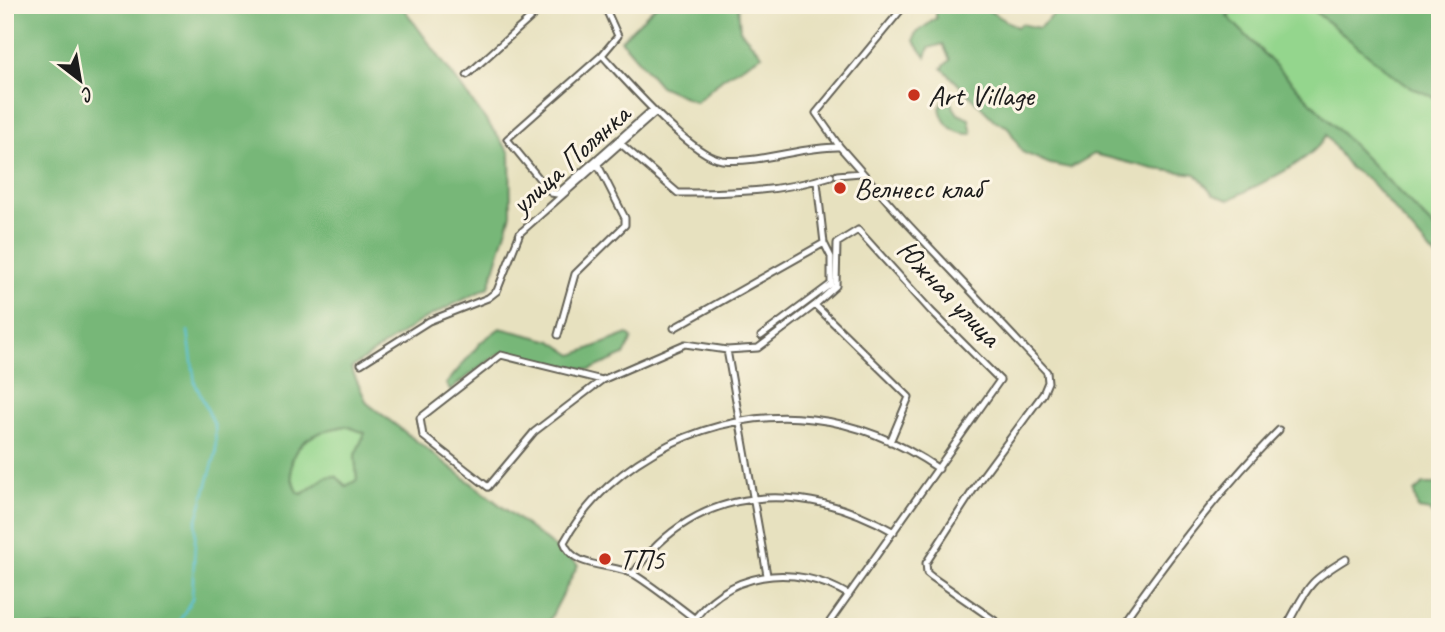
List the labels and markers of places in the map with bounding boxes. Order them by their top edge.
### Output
place label: Art Village [928,76,1036,114]
marker: Art Village [906,87,922,103]
place label: Велнесс клаб [854,169,990,207]
marker: Велнесс клаб [832,180,848,196]
place label: ТП5 [619,540,666,578]
marker: ТП5 [597,551,613,567]

